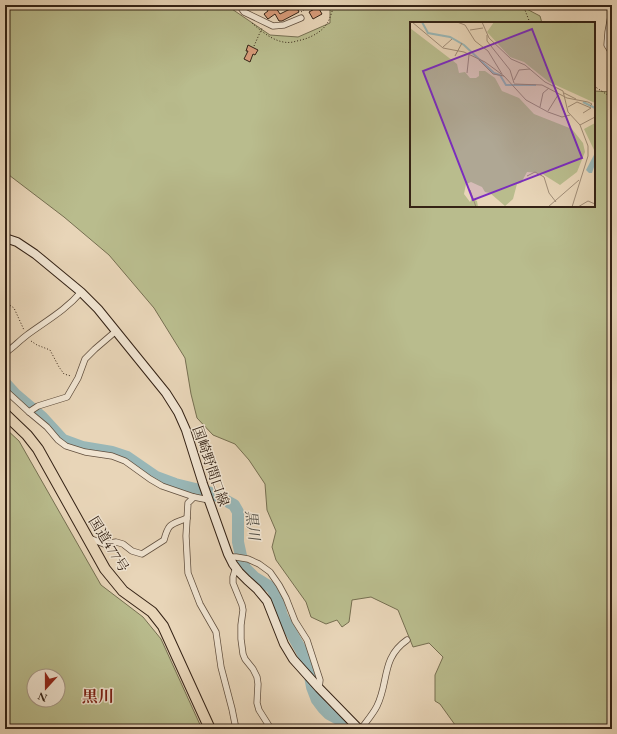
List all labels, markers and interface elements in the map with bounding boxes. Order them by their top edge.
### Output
inset map [410,22,595,207]
street label: 国崎野間口線 [189,423,233,509]
water label: 黒川 [242,509,265,543]
street label: 国道477号 [85,513,133,575]
north arrow [26,668,66,708]
district label: 黒川 [82,686,114,707]
text: N [36,689,49,705]

